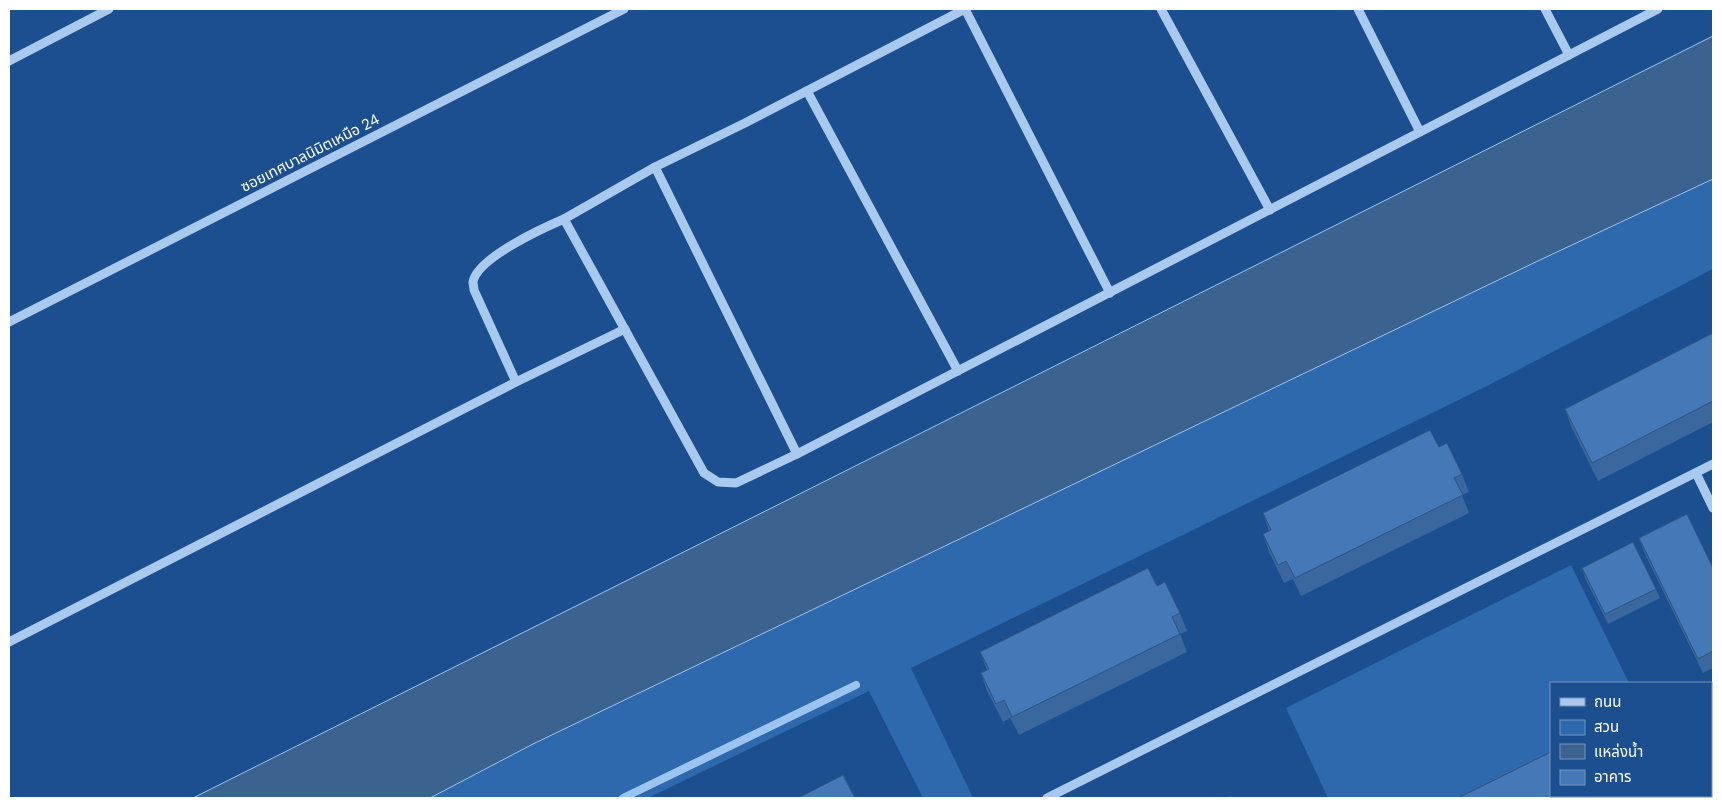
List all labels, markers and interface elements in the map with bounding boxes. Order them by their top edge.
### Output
street label: ซอยเทศบาลนิมิตเหนือ 24 [237,109,383,197]
legend [1550,682,1712,797]
text: ถนน [1594,692,1621,712]
text: สวน [1594,717,1619,737]
text: แหล่งน้ำ [1594,741,1643,762]
text: อาคาร [1594,767,1631,787]

